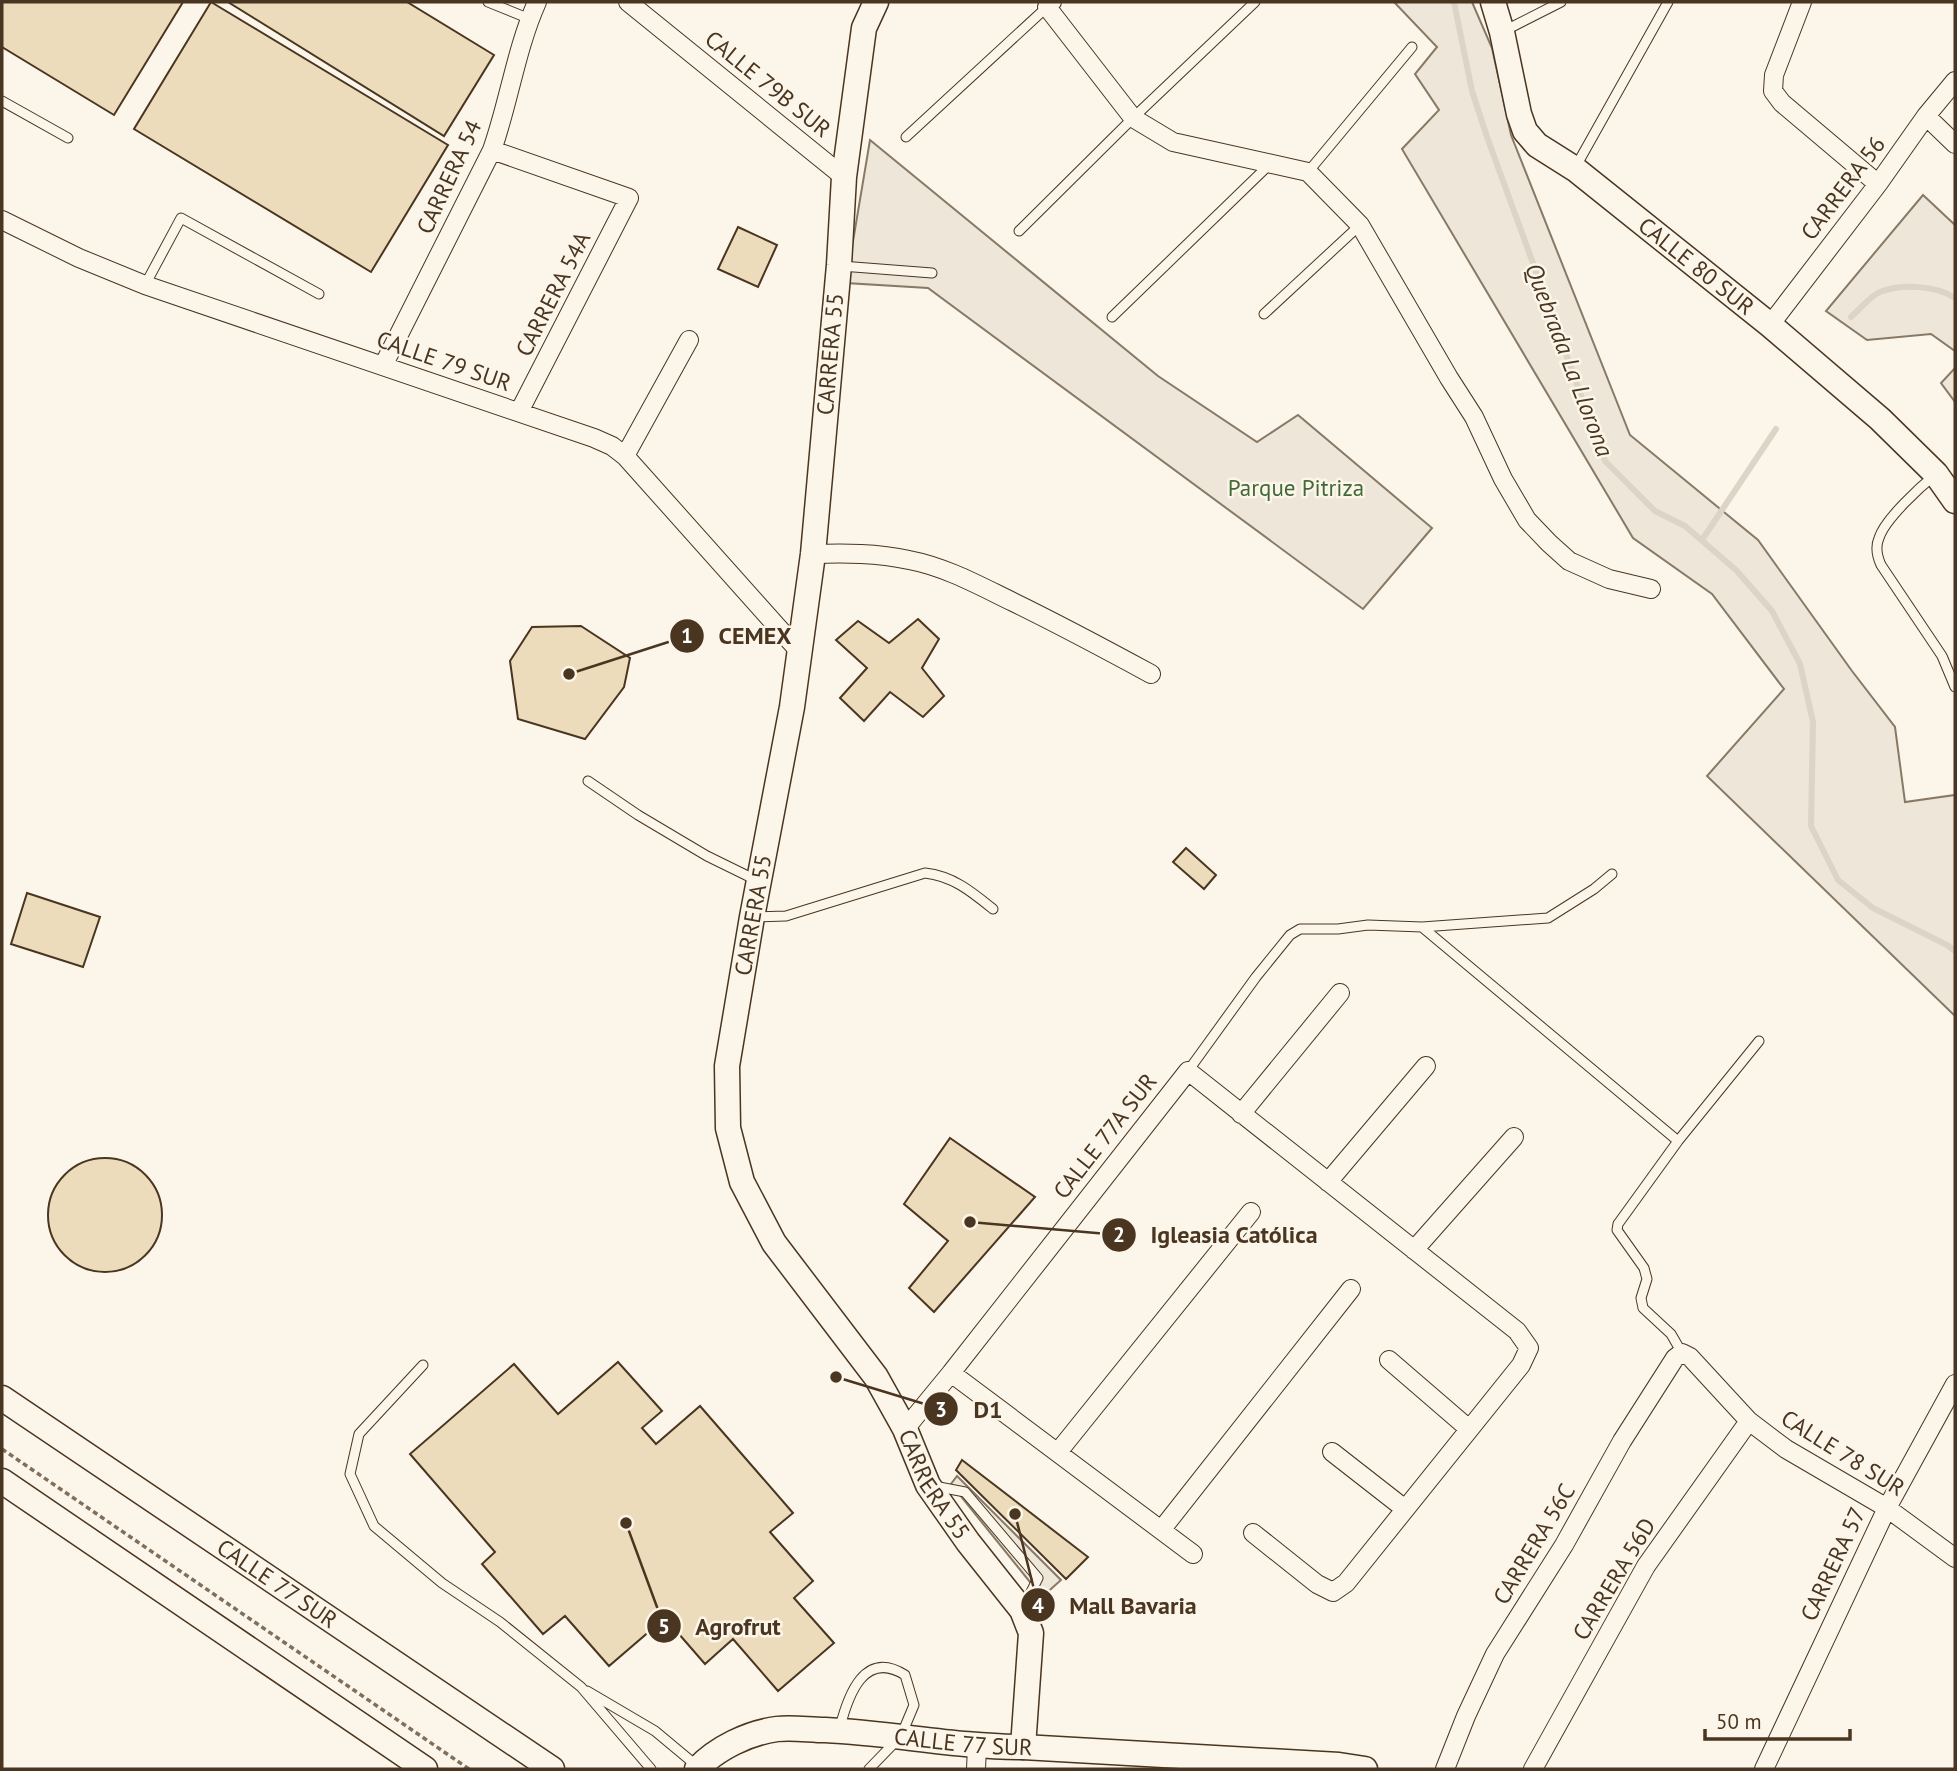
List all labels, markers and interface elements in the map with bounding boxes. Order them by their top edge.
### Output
street label: CALLE 79B SUR [699,24,837,143]
street label: CARRERA 54 [410,115,488,238]
street label: CARRERA 56 [1794,130,1891,245]
street label: CALLE 80 SUR [1633,211,1761,321]
street label: CARRERA 54A [509,226,597,361]
water label: Quebrada La Llorona [1518,259,1621,461]
street label: CARRERA 55 [810,292,849,416]
street label: CALLE 79 SUR [373,324,515,397]
park label: Parque Pitriza [1228,473,1364,502]
callout: CEMEX [670,613,805,658]
text: CEMEX [719,620,791,651]
text: 1 [681,622,693,649]
street label: CARRERA 55 [728,852,777,978]
street label: CALLE 77A SUR [1047,1067,1163,1204]
callout: Igleasia Católica [1102,1212,1332,1257]
text: Igleasia Católica [1150,1219,1318,1250]
text: 2 [1113,1221,1125,1248]
callout: D1 [924,1387,1016,1432]
text: D1 [973,1394,1003,1425]
text: 3 [935,1396,947,1423]
street label: CALLE 78 SUR [1776,1403,1910,1502]
street label: CARRERA 55 [893,1425,977,1545]
street label: CARRERA 56C [1486,1478,1581,1609]
street label: CARRERA 57 [1794,1502,1872,1625]
street label: CARRERA 56D [1566,1512,1661,1645]
street label: CALLE 77 SUR [212,1532,343,1634]
callout: Mall Bavaria [1020,1583,1211,1628]
text: Mall Bavaria [1069,1590,1197,1621]
text: 4 [1032,1592,1044,1619]
callout: Agrofrut [646,1604,795,1649]
text: Agrofrut [695,1611,781,1642]
text: 5 [658,1613,670,1640]
scale bar [1705,1698,1850,1742]
text: 50 m [1716,1708,1762,1735]
street label: CALLE 77 SUR [892,1721,1034,1762]

